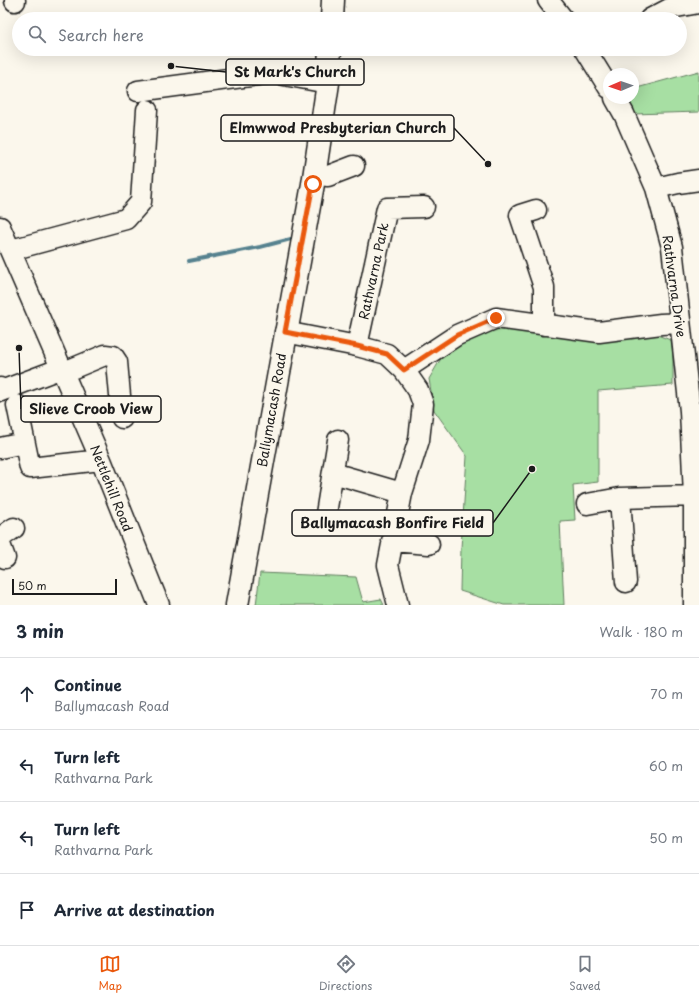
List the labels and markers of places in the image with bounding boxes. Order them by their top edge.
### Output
callout: St Mark's Church [226,59,364,85]
callout: Elmwwod Presbyterian Church [221,115,454,141]
callout: Slieve Croob View [21,396,161,422]
callout: Ballymacash Bonfire Field [292,510,493,536]

